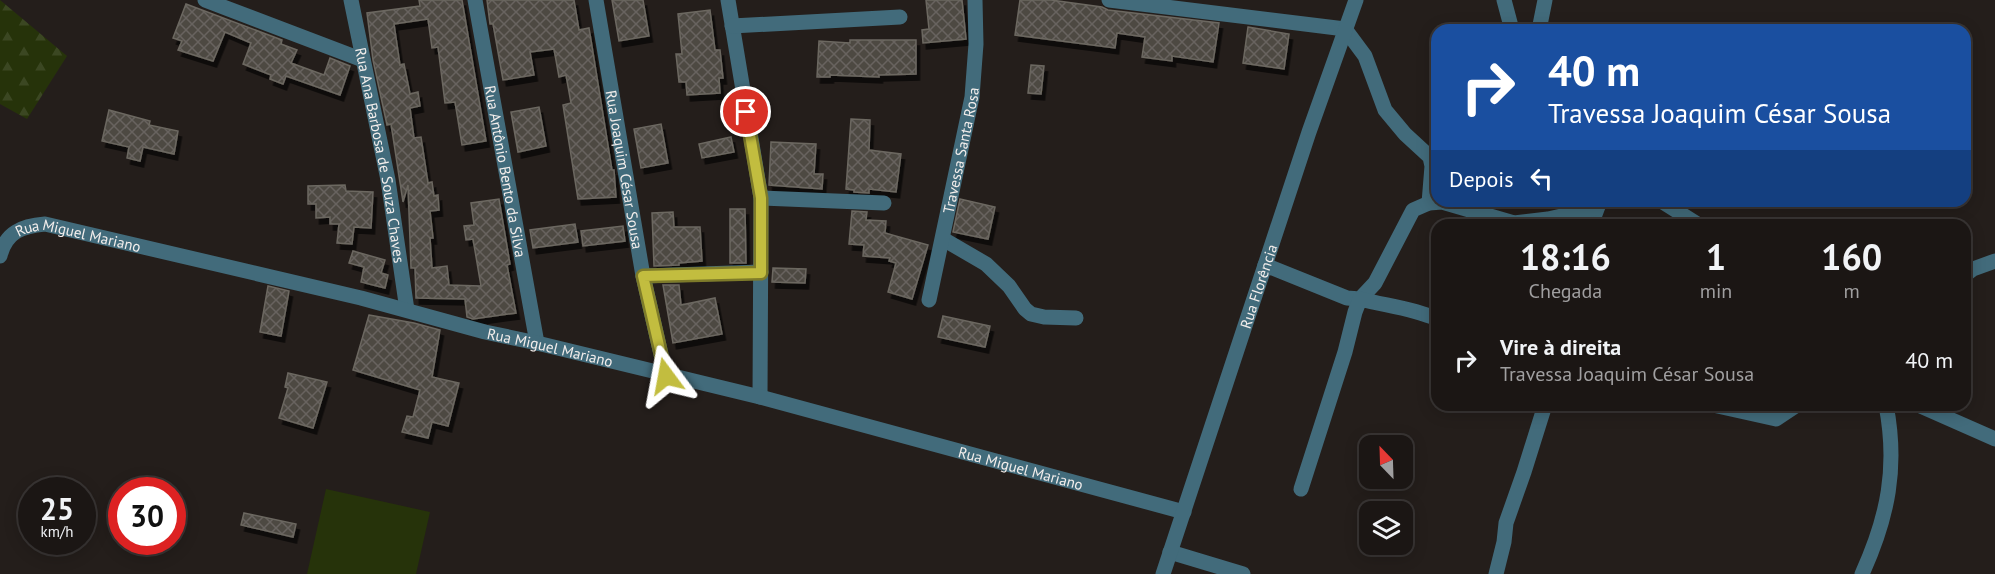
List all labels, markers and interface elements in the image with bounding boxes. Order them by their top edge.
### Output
text: 40 m [1548,43,1640,98]
street label: Rua Ana Barbosa de Souza Chaves [351,46,410,264]
icon: right [1449,48,1527,126]
street label: Rua Antônio Bento da Silva [481,84,531,259]
pin [720,86,771,137]
street label: Travessa Santa Rosa [938,87,982,215]
street label: Rua Joaquim César Sousa [602,89,648,251]
icon: arrive [729,95,762,128]
text: Travessa Joaquim César Sousa [1548,96,1891,130]
icon: left [1525,162,1558,195]
text: Depois [1449,165,1513,193]
street label: Rua Miguel Mariano [12,214,143,256]
text: 18:16 [1520,233,1611,280]
text: 1 [1706,233,1726,280]
text: 160 [1821,233,1882,280]
street label: Rua Florência [1235,242,1281,331]
text: Chegada [1529,278,1602,304]
text: min [1700,278,1732,304]
text: m [1844,278,1860,304]
street label: Rua Miguel Mariano [486,323,615,371]
text: Vire à direita [1500,333,1621,361]
position arrow [634,344,698,408]
icon: right [1449,344,1482,377]
text: 40 m [1905,346,1953,374]
text: Travessa Joaquim César Sousa [1500,361,1754,387]
north arrow [1359,435,1413,489]
map controls [1359,435,1413,555]
street label: Rua Miguel Mariano [956,442,1085,494]
speed limit sign: 30 [108,477,186,555]
text: 25 [40,489,74,528]
button: layers [1359,501,1413,555]
text: km/h [41,522,73,541]

